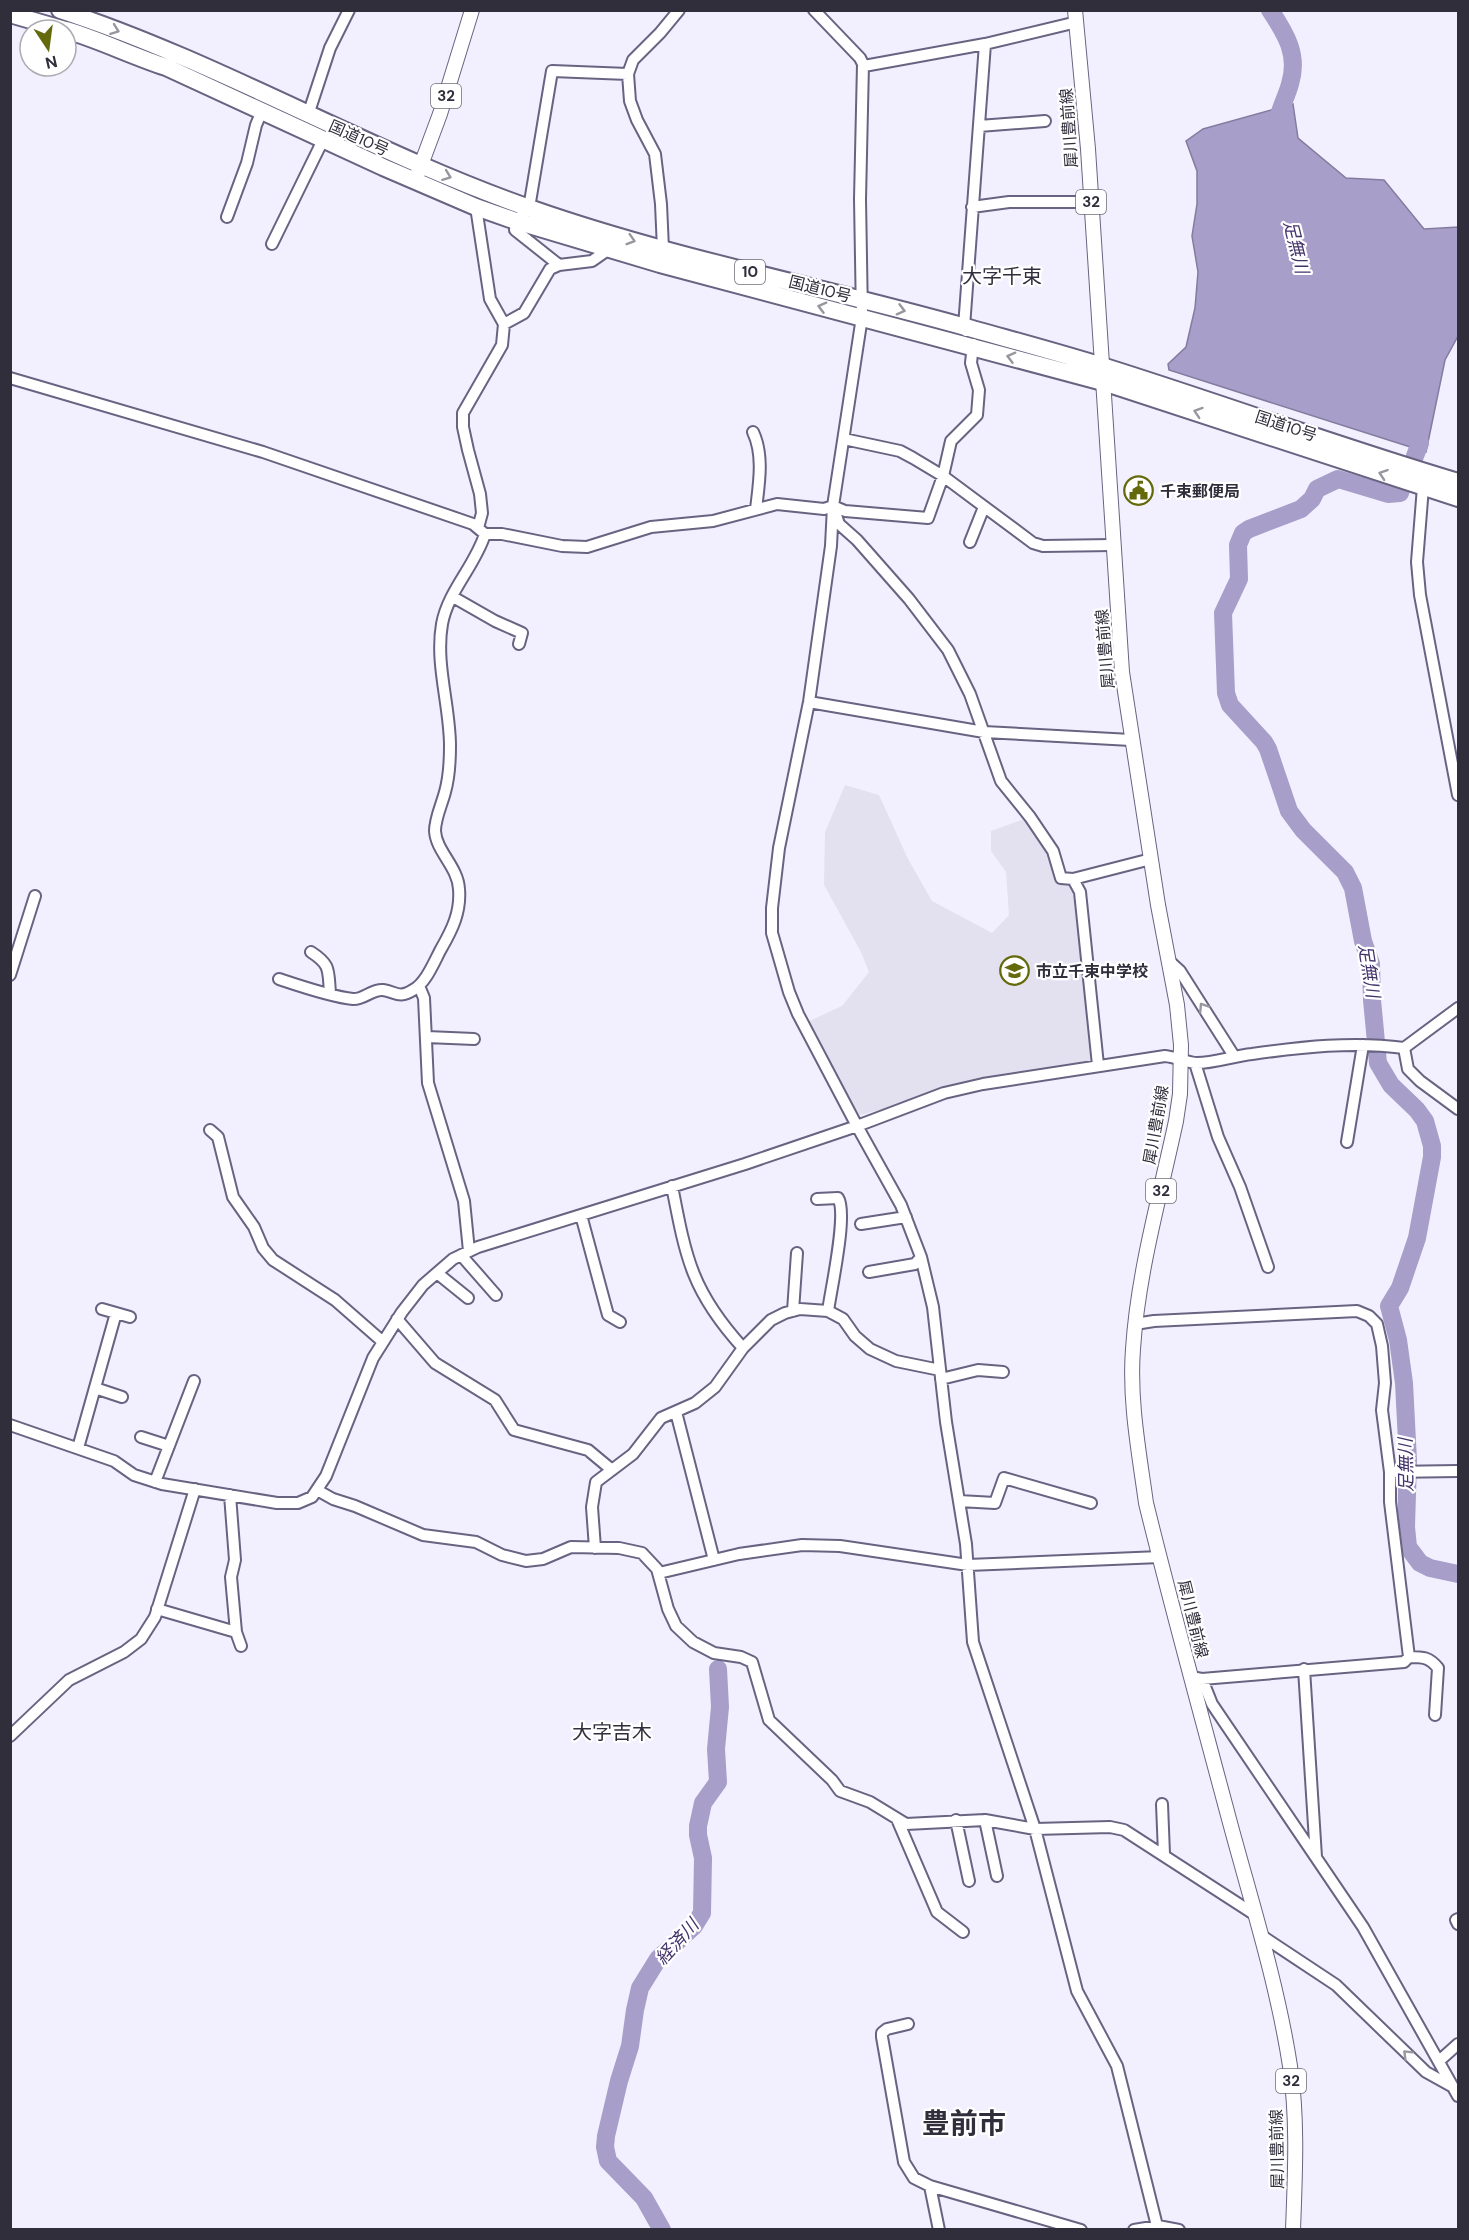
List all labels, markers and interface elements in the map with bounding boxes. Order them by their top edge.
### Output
north arrow [18,18,78,78]
one-way arrow [109,23,120,36]
text: N [43,51,59,74]
road number: 32 [431,84,461,108]
street label: 犀川豊前線 [1056,87,1082,169]
street label: 国道10号 [326,115,392,161]
one-way arrow [441,169,452,181]
road number: 32 [1076,190,1106,214]
water label: 足無川 [1278,218,1315,278]
one-way arrow [625,233,636,245]
road number: 10 [735,260,765,284]
district label: 大字千束 [962,263,1042,289]
street label: 国道10号 [786,271,854,307]
one-way arrow [818,301,828,314]
one-way arrow [896,303,906,316]
one-way arrow [1006,351,1016,364]
street label: 国道10号 [1252,406,1320,446]
one-way arrow [1193,407,1204,419]
one-way arrow [1378,468,1389,481]
public building icon: 千束郵便局 [1123,475,1155,507]
place label: 千束郵便局 [1160,481,1240,502]
street label: 犀川豊前線 [1091,608,1119,690]
water label: 足無川 [1353,942,1385,1002]
school or university icon: 市立千束中学校 [999,955,1031,987]
place label: 市立千束中学校 [1036,961,1148,982]
one-way arrow [1199,1003,1210,1014]
street label: 犀川豊前線 [1139,1084,1173,1166]
road number: 32 [1146,1179,1176,1203]
water label: 足無川 [1393,1436,1418,1492]
street label: 犀川豊前線 [1173,1578,1213,1660]
district label: 大字吉木 [572,1719,652,1745]
water label: 経済川 [650,1912,705,1970]
one-way arrow [1404,2050,1415,2061]
road number: 32 [1276,2069,1306,2093]
district label: 豊前市 [922,2105,1006,2142]
street label: 犀川豊前線 [1266,2109,1288,2189]

